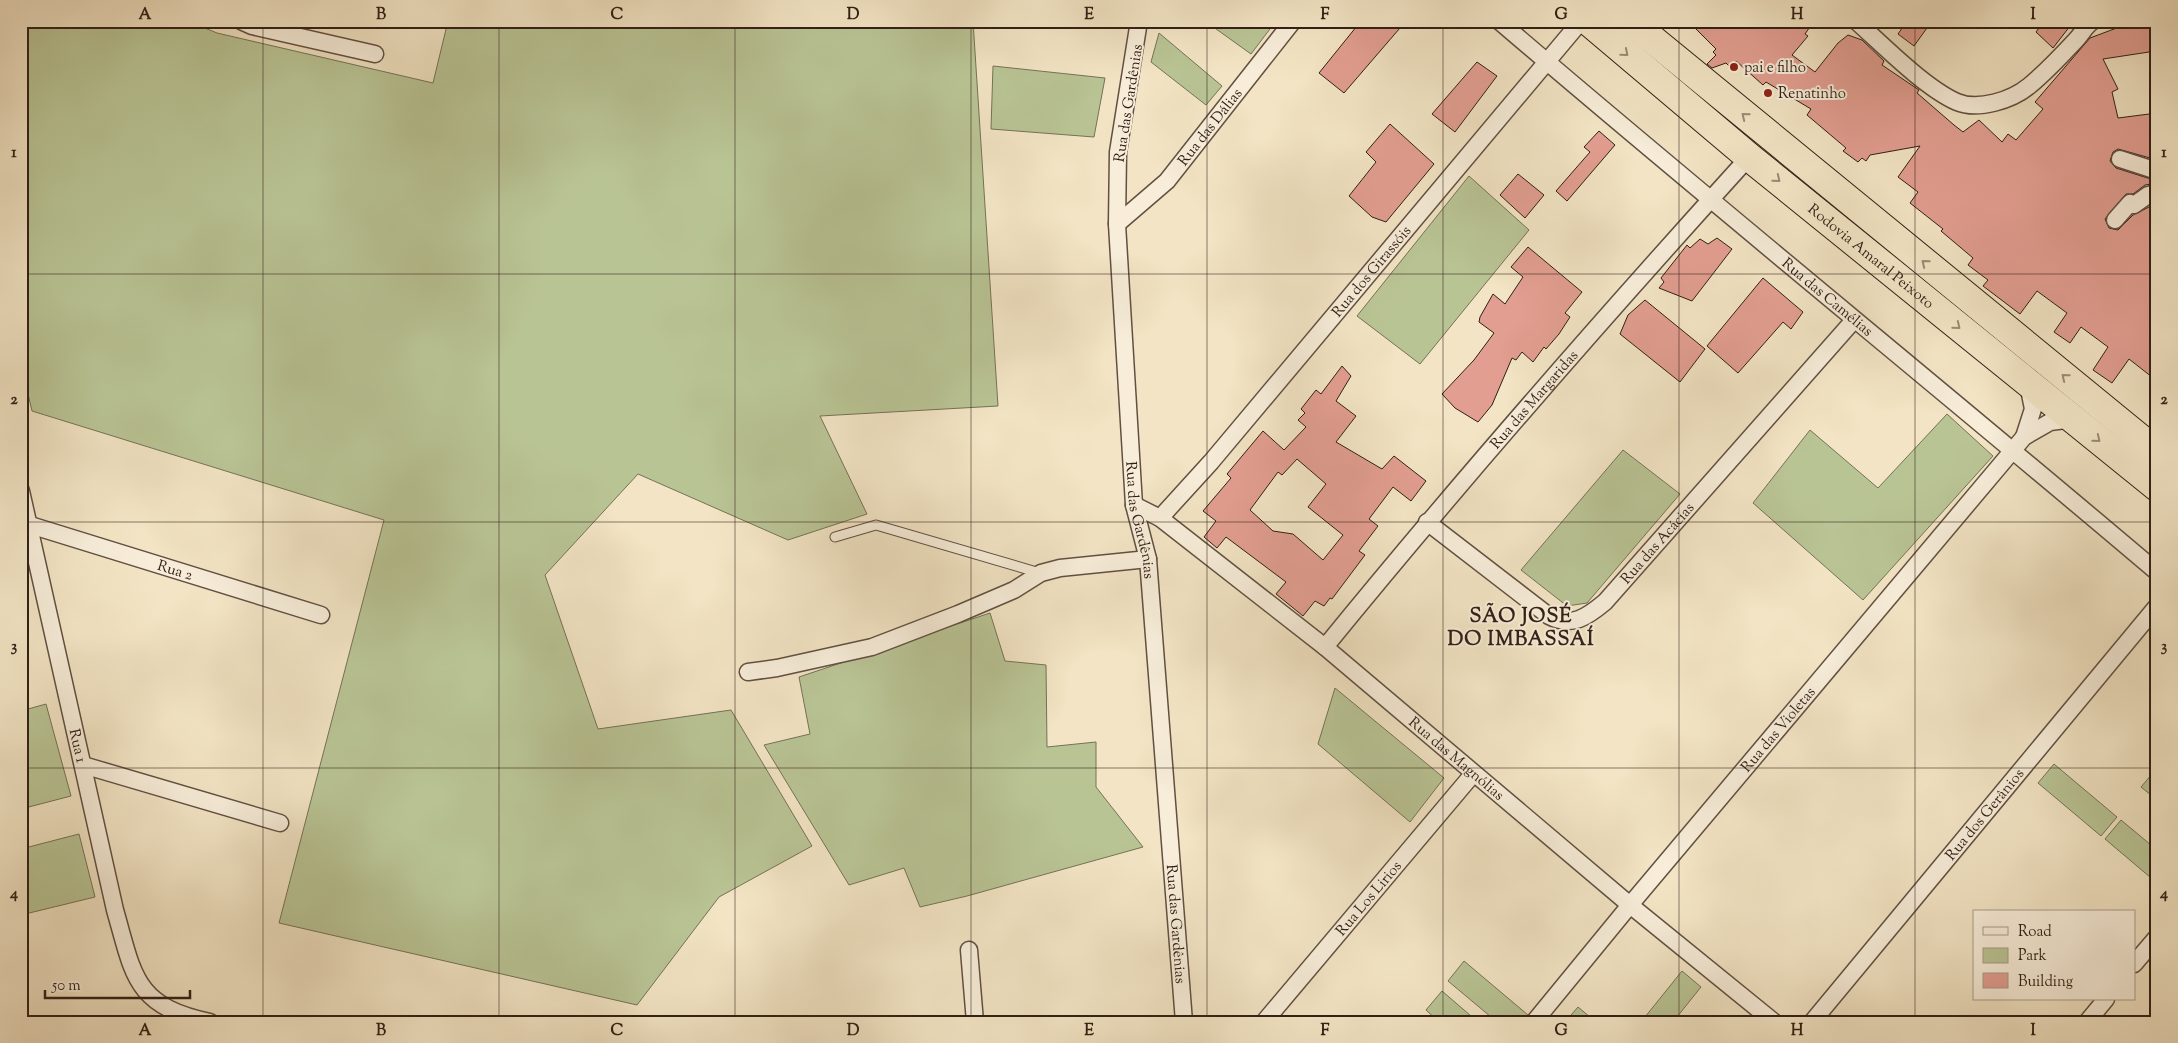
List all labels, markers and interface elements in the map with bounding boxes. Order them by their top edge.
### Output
text: A [139,4,152,27]
text: B [376,4,386,27]
text: C [611,4,624,27]
text: D [847,4,860,27]
text: E [1084,4,1094,27]
text: F [1321,4,1330,27]
text: G [1554,4,1568,27]
text: H [1791,4,1804,27]
text: I [2030,4,2036,27]
street label: Rua das Gardênias [1110,43,1149,164]
one-way arrow [1619,47,1628,55]
place label: pai e filho [1744,58,1806,79]
marker: pai e filho [1728,61,1740,73]
street label: Rua das Dálias [1174,84,1248,171]
place label: Renatinho [1778,84,1846,105]
marker: Renatinho [1762,87,1774,99]
one-way arrow [1742,112,1751,121]
text: 1 [11,142,17,165]
text: 1 [2161,142,2167,165]
one-way arrow [1771,174,1780,183]
street label: Rodovia Amaral Peixoto [1803,200,1938,315]
street label: Rua dos Girassóis [1328,222,1417,322]
street label: Rua das Camélias [1776,254,1877,342]
one-way arrow [1922,259,1931,268]
one-way arrow [1951,321,1960,329]
street label: Rua das Margaridas [1486,346,1584,454]
one-way arrow [2062,374,2071,382]
text: 2 [10,389,18,412]
text: 2 [2160,389,2168,412]
one-way arrow [2091,433,2101,442]
street label: Rua das Gardênias [1119,461,1159,580]
street label: Rua das Acácias [1616,499,1700,589]
street label: Rua 2 [154,556,195,587]
district label: SÃO JOSÉ DO IMBASSAÍ [1447,602,1595,655]
text: 3 [11,636,18,659]
text: 3 [2161,636,2168,659]
street label: Rua das Violetas [1737,683,1821,778]
street label: Rua das Magnólias [1403,713,1508,806]
street label: Rua 1 [63,727,91,765]
street label: Rua dos Gerânios [1941,765,2030,866]
street label: Rua Los Lirios [1332,857,1407,941]
street label: Rua das Gardênias [1160,864,1190,985]
text: 4 [9,883,18,906]
text: 4 [2159,883,2168,906]
legend [1973,910,2136,1000]
text: Road [2018,922,2052,943]
text: Park [2018,946,2047,967]
scale bar [45,968,190,1000]
text: Building [2018,972,2073,993]
text: 50 m [51,976,81,997]
text: A [139,1020,152,1043]
text: B [376,1020,386,1043]
text: C [611,1020,624,1043]
text: D [847,1020,860,1043]
text: E [1084,1020,1094,1043]
text: F [1321,1020,1330,1043]
text: G [1554,1020,1568,1043]
text: H [1791,1020,1804,1043]
text: I [2030,1020,2036,1043]

